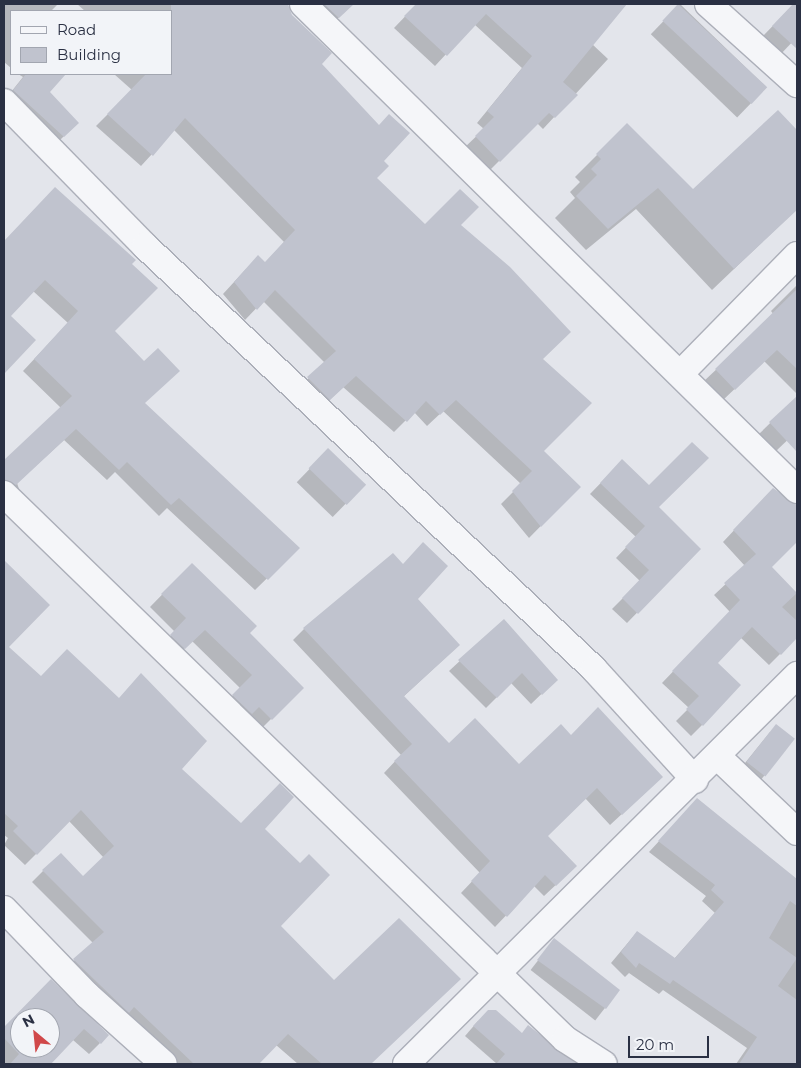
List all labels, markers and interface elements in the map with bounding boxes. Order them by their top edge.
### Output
legend [10,10,172,75]
text: Road [57,20,96,39]
text: Building [57,45,121,64]
north arrow [10,1008,60,1058]
text: N [19,1010,38,1031]
scale bar [631,1026,712,1058]
text: 20 m [636,1035,674,1054]

